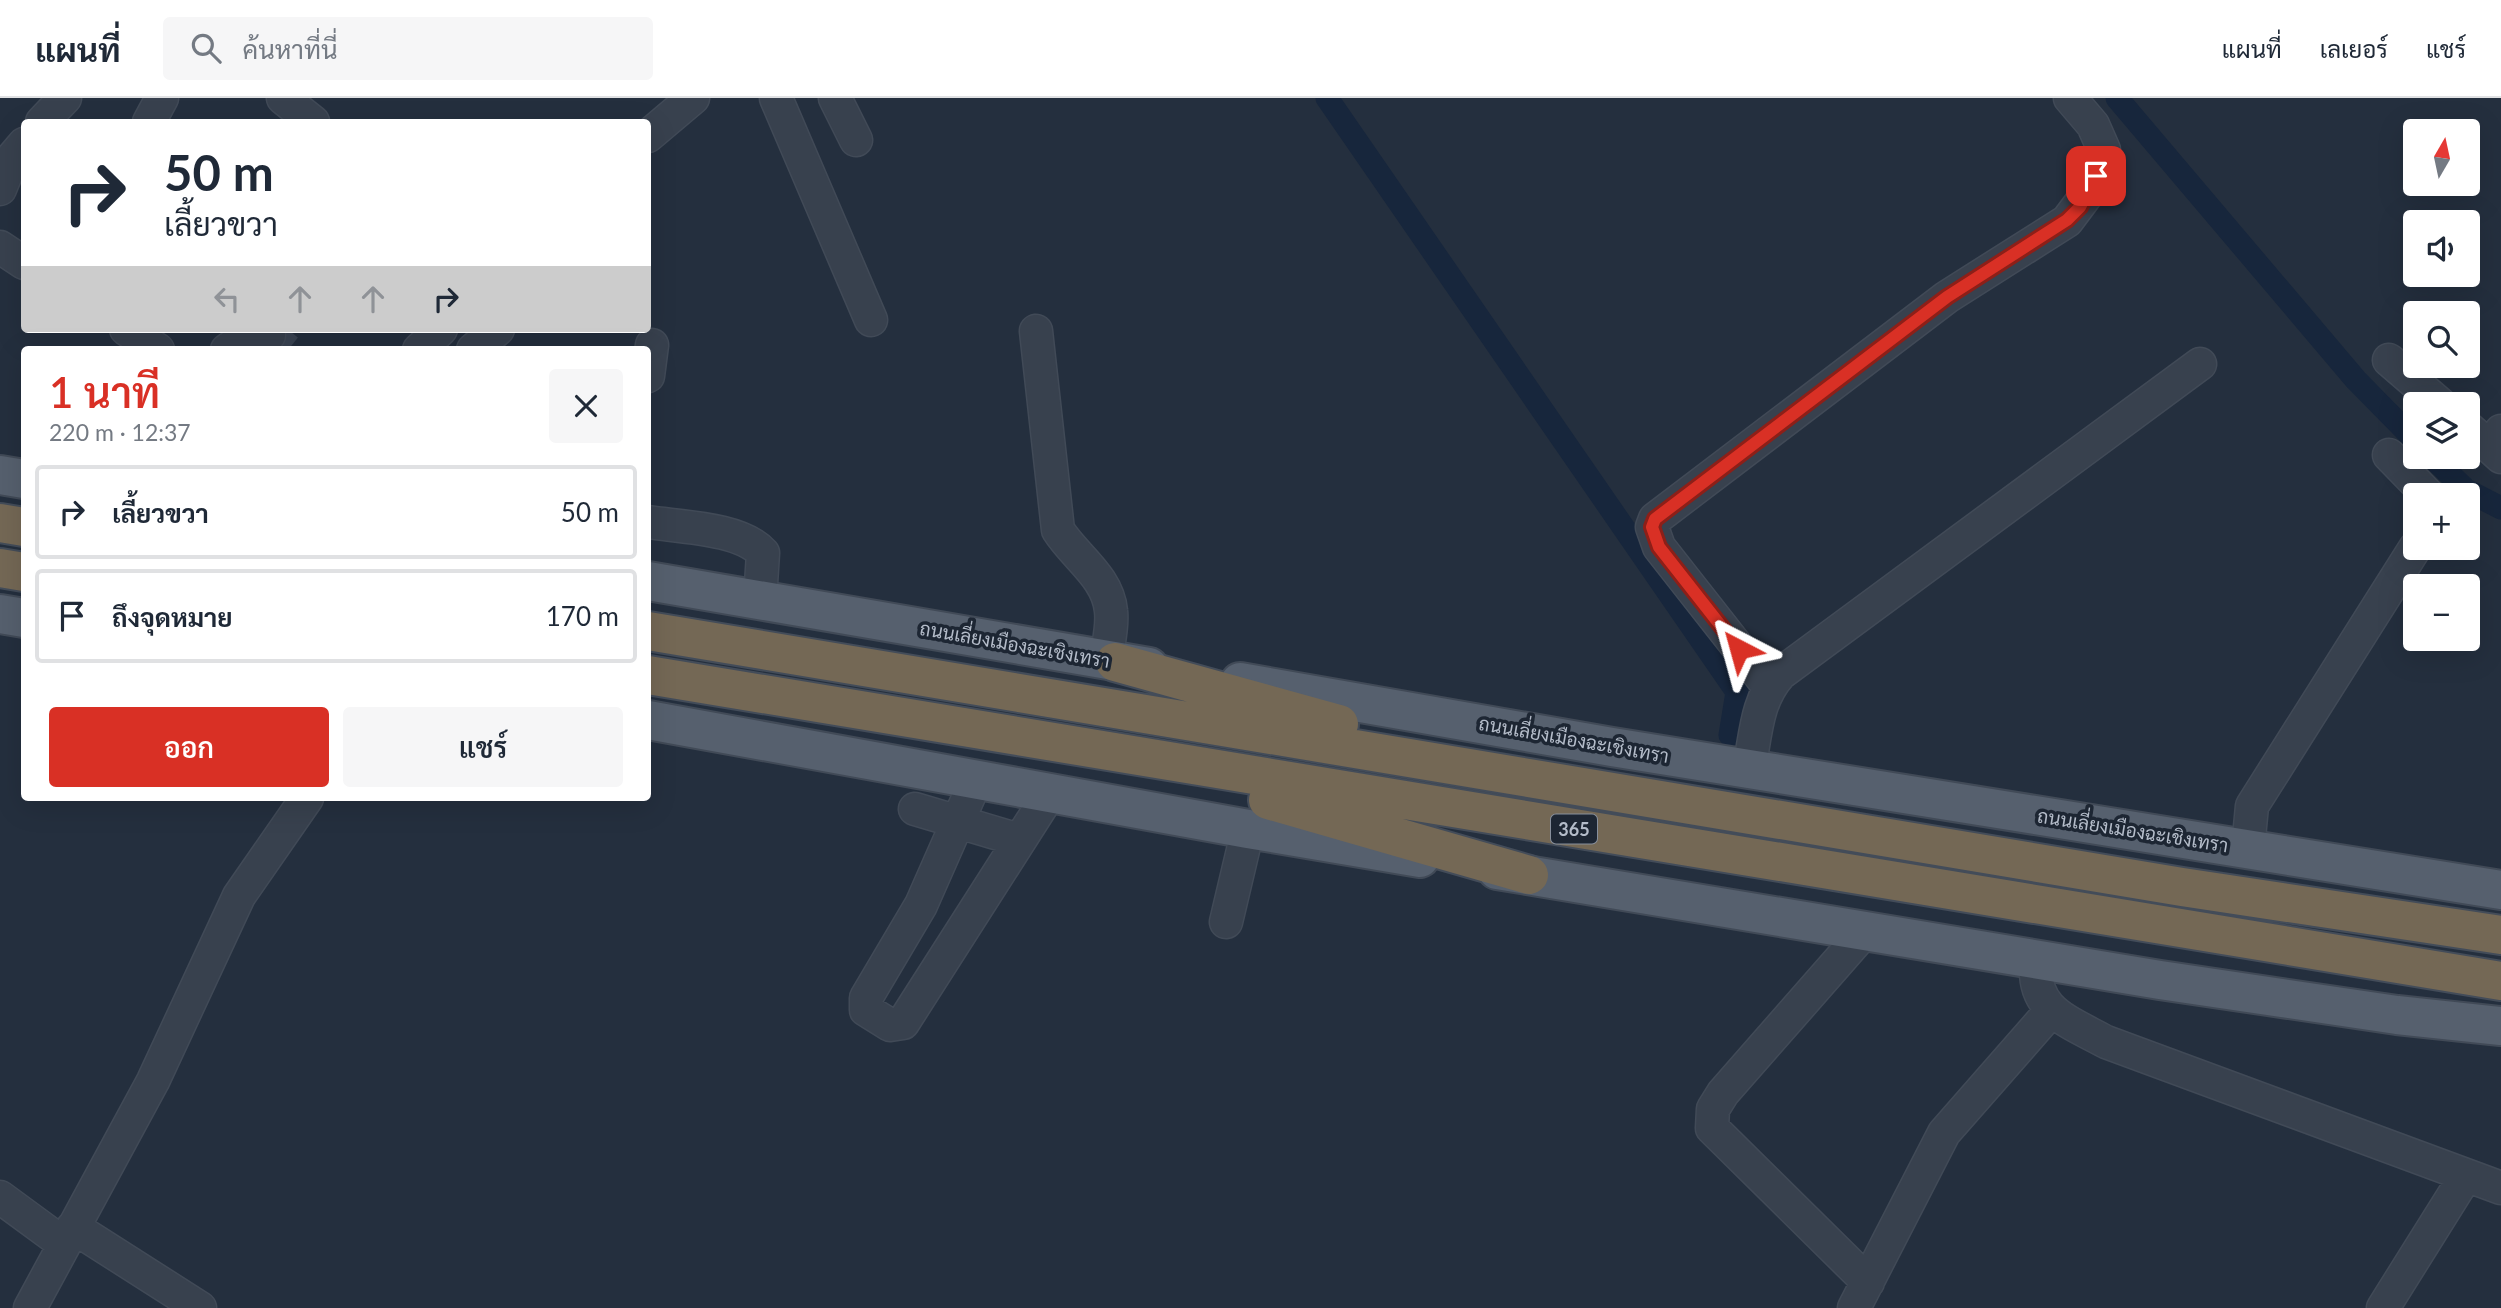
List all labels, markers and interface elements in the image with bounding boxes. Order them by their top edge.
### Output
search box [163,17,653,80]
text: แผนที่ [35,29,121,69]
icon: search [187,29,225,67]
text: ค้นหาที่นี่ [243,33,338,65]
text: แผนที่ [2222,34,2282,63]
text: เลเยอร์ [2320,34,2388,63]
text: แชร์ [2426,34,2466,63]
north arrow [2403,119,2480,196]
map controls [2403,119,2480,651]
text: 50 m [164,143,274,201]
pin [2066,146,2126,206]
icon: right [49,147,140,238]
icon: arrive [2077,157,2115,195]
text: เลี้ยวขวา [164,204,278,243]
button: sound [2403,210,2480,287]
icon: left [208,280,246,318]
icon: ahead [281,280,319,318]
icon: ahead [354,280,392,318]
icon: right [427,280,465,318]
button: search [2403,301,2480,378]
text: 1 นาที [49,367,160,417]
button: close [549,369,623,443]
button: layers [2403,392,2480,469]
text: 220 m · 12:37 [49,418,191,446]
button: + [2403,483,2480,560]
icon: right [53,493,91,531]
text: 50 m [561,496,619,528]
text: เลี้ยวขวา [112,497,209,529]
button: − [2403,574,2480,651]
icon: arrive [53,597,91,635]
text: 170 m [546,600,619,632]
text: ถึงจุดหมาย [112,601,233,633]
street label: ถนนเลี่ยงเมืองฉะเชิงเทรา [918,611,1113,672]
position arrow [1702,612,1776,686]
street label: ถนนเลี่ยงเมืองฉะเชิงเทรา [1477,706,1672,767]
button: ออก [49,707,329,787]
button: แชร์ [343,707,623,787]
street label: ถนนเลี่ยงเมืองฉะเชิงเทรา [2036,799,2231,856]
road number: 365 [1551,814,1597,844]

